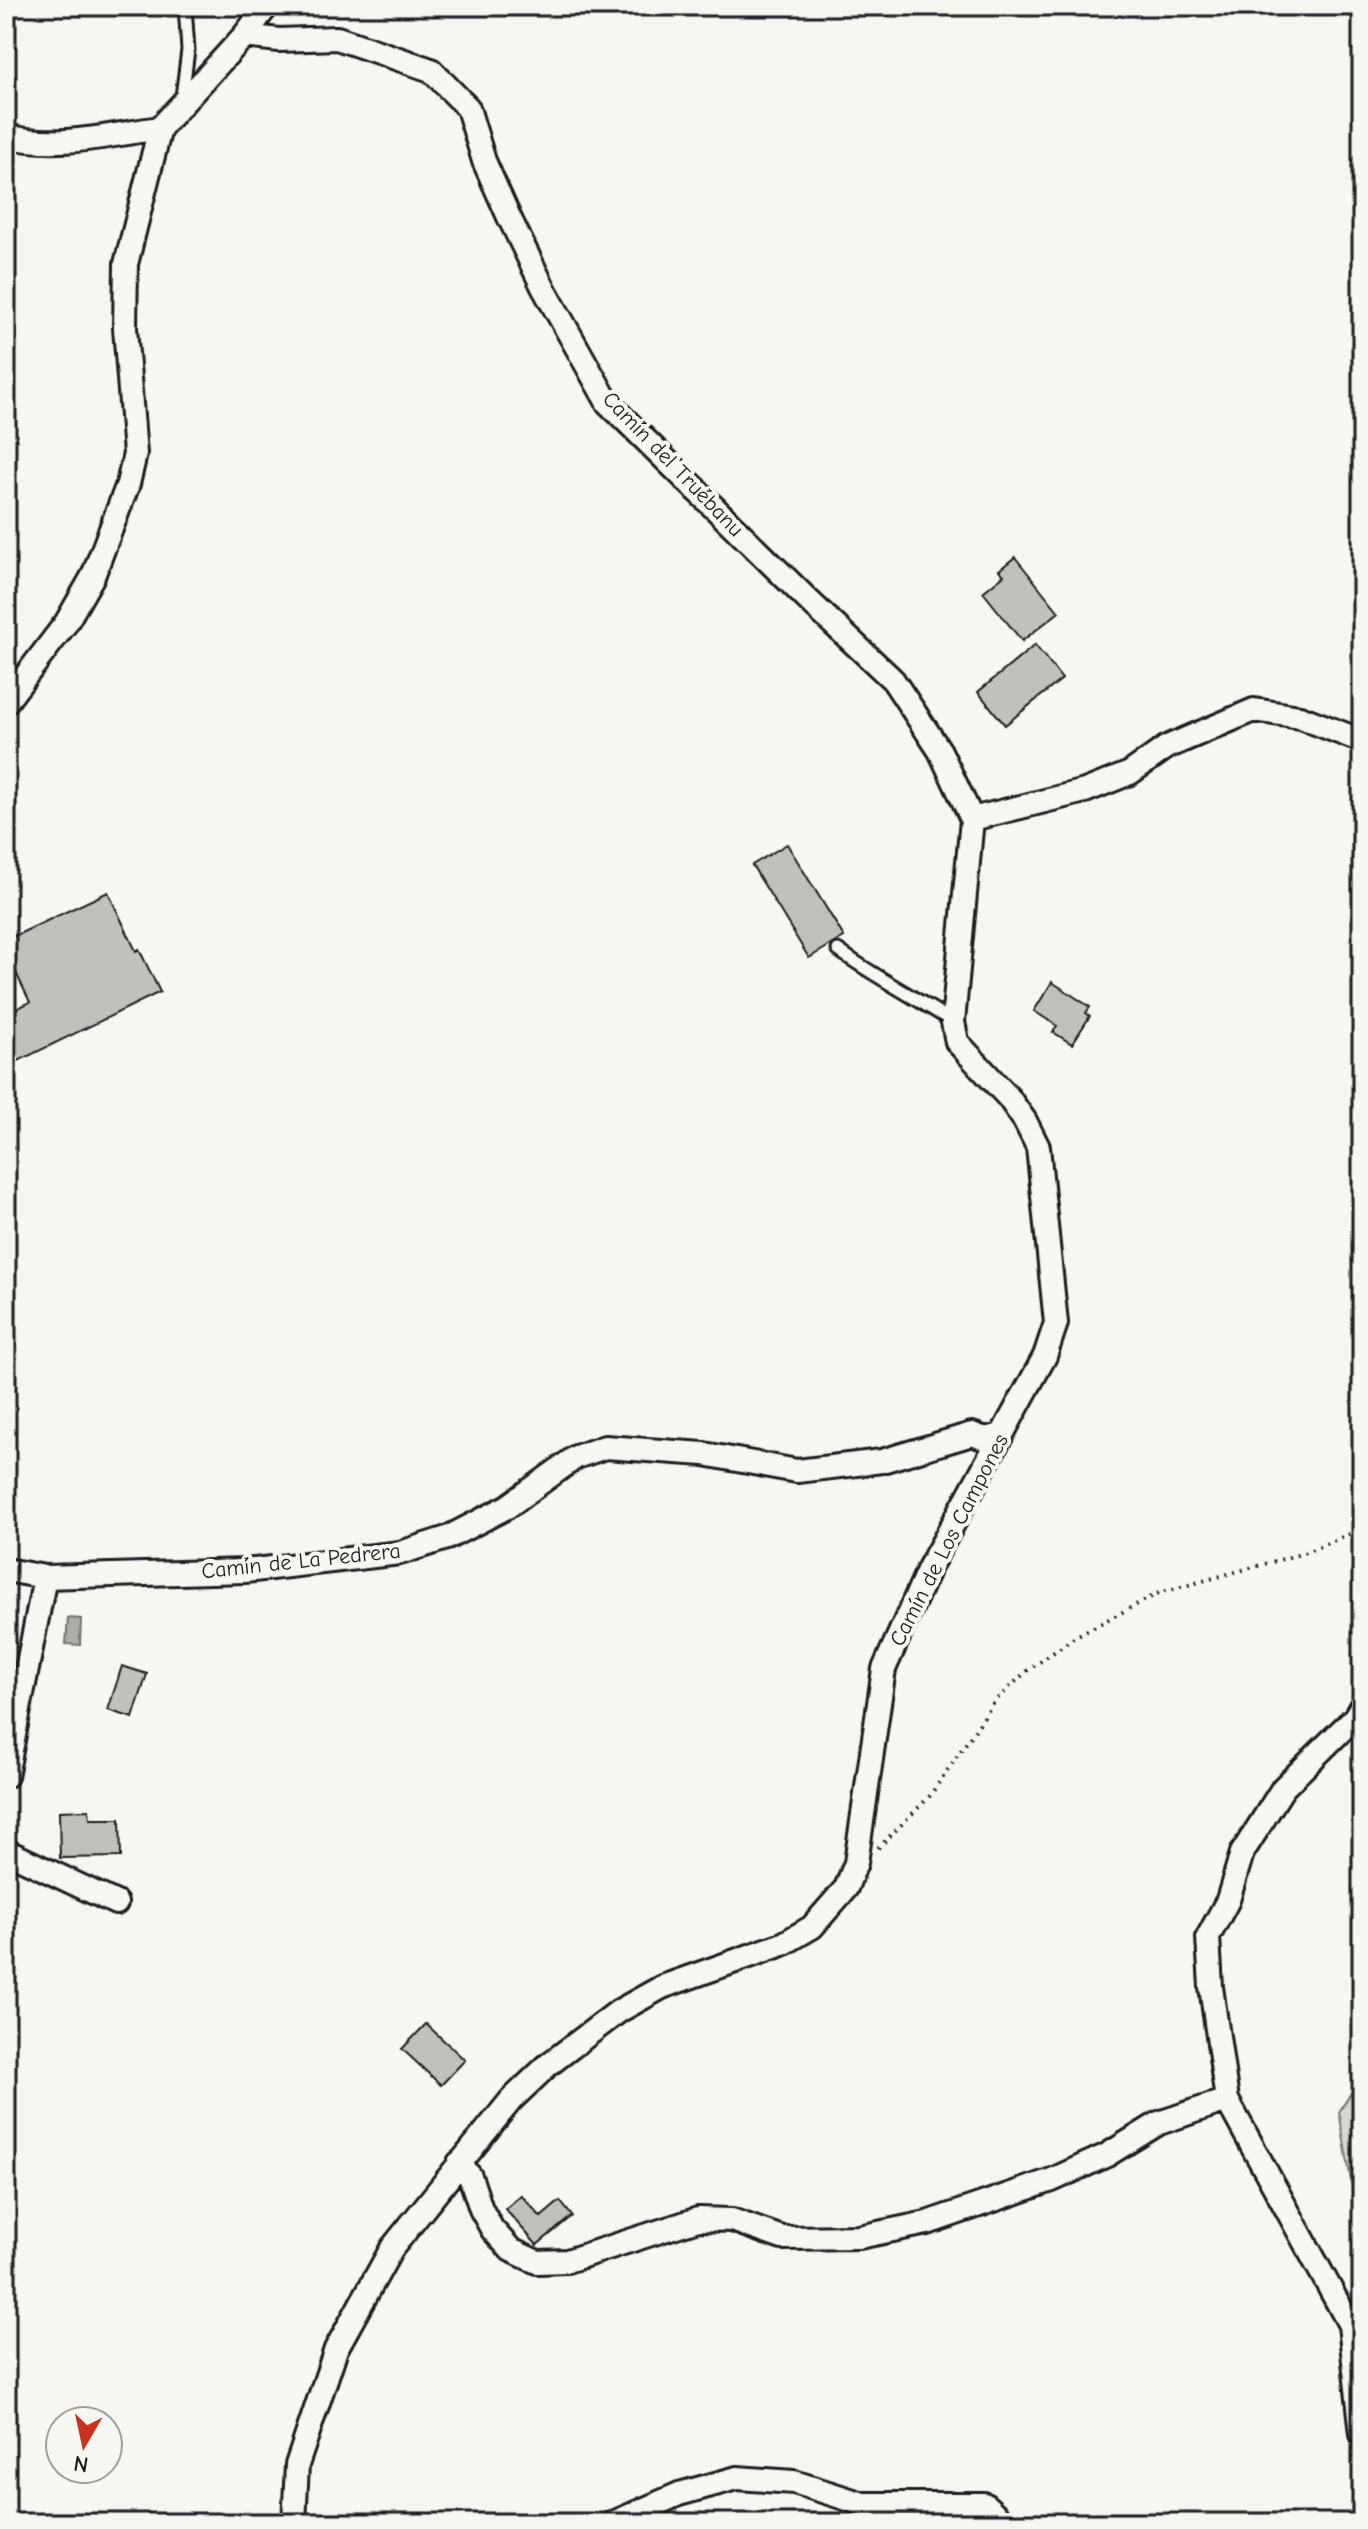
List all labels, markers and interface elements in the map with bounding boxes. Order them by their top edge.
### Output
street label: Camín del Truébanu [597,386,749,542]
street label: Camín de Los Campones [884,1429,1014,1651]
street label: Camín de La Pedrera [200,1538,402,1584]
north arrow [44,2405,124,2485]
text: N [72,2450,90,2478]

